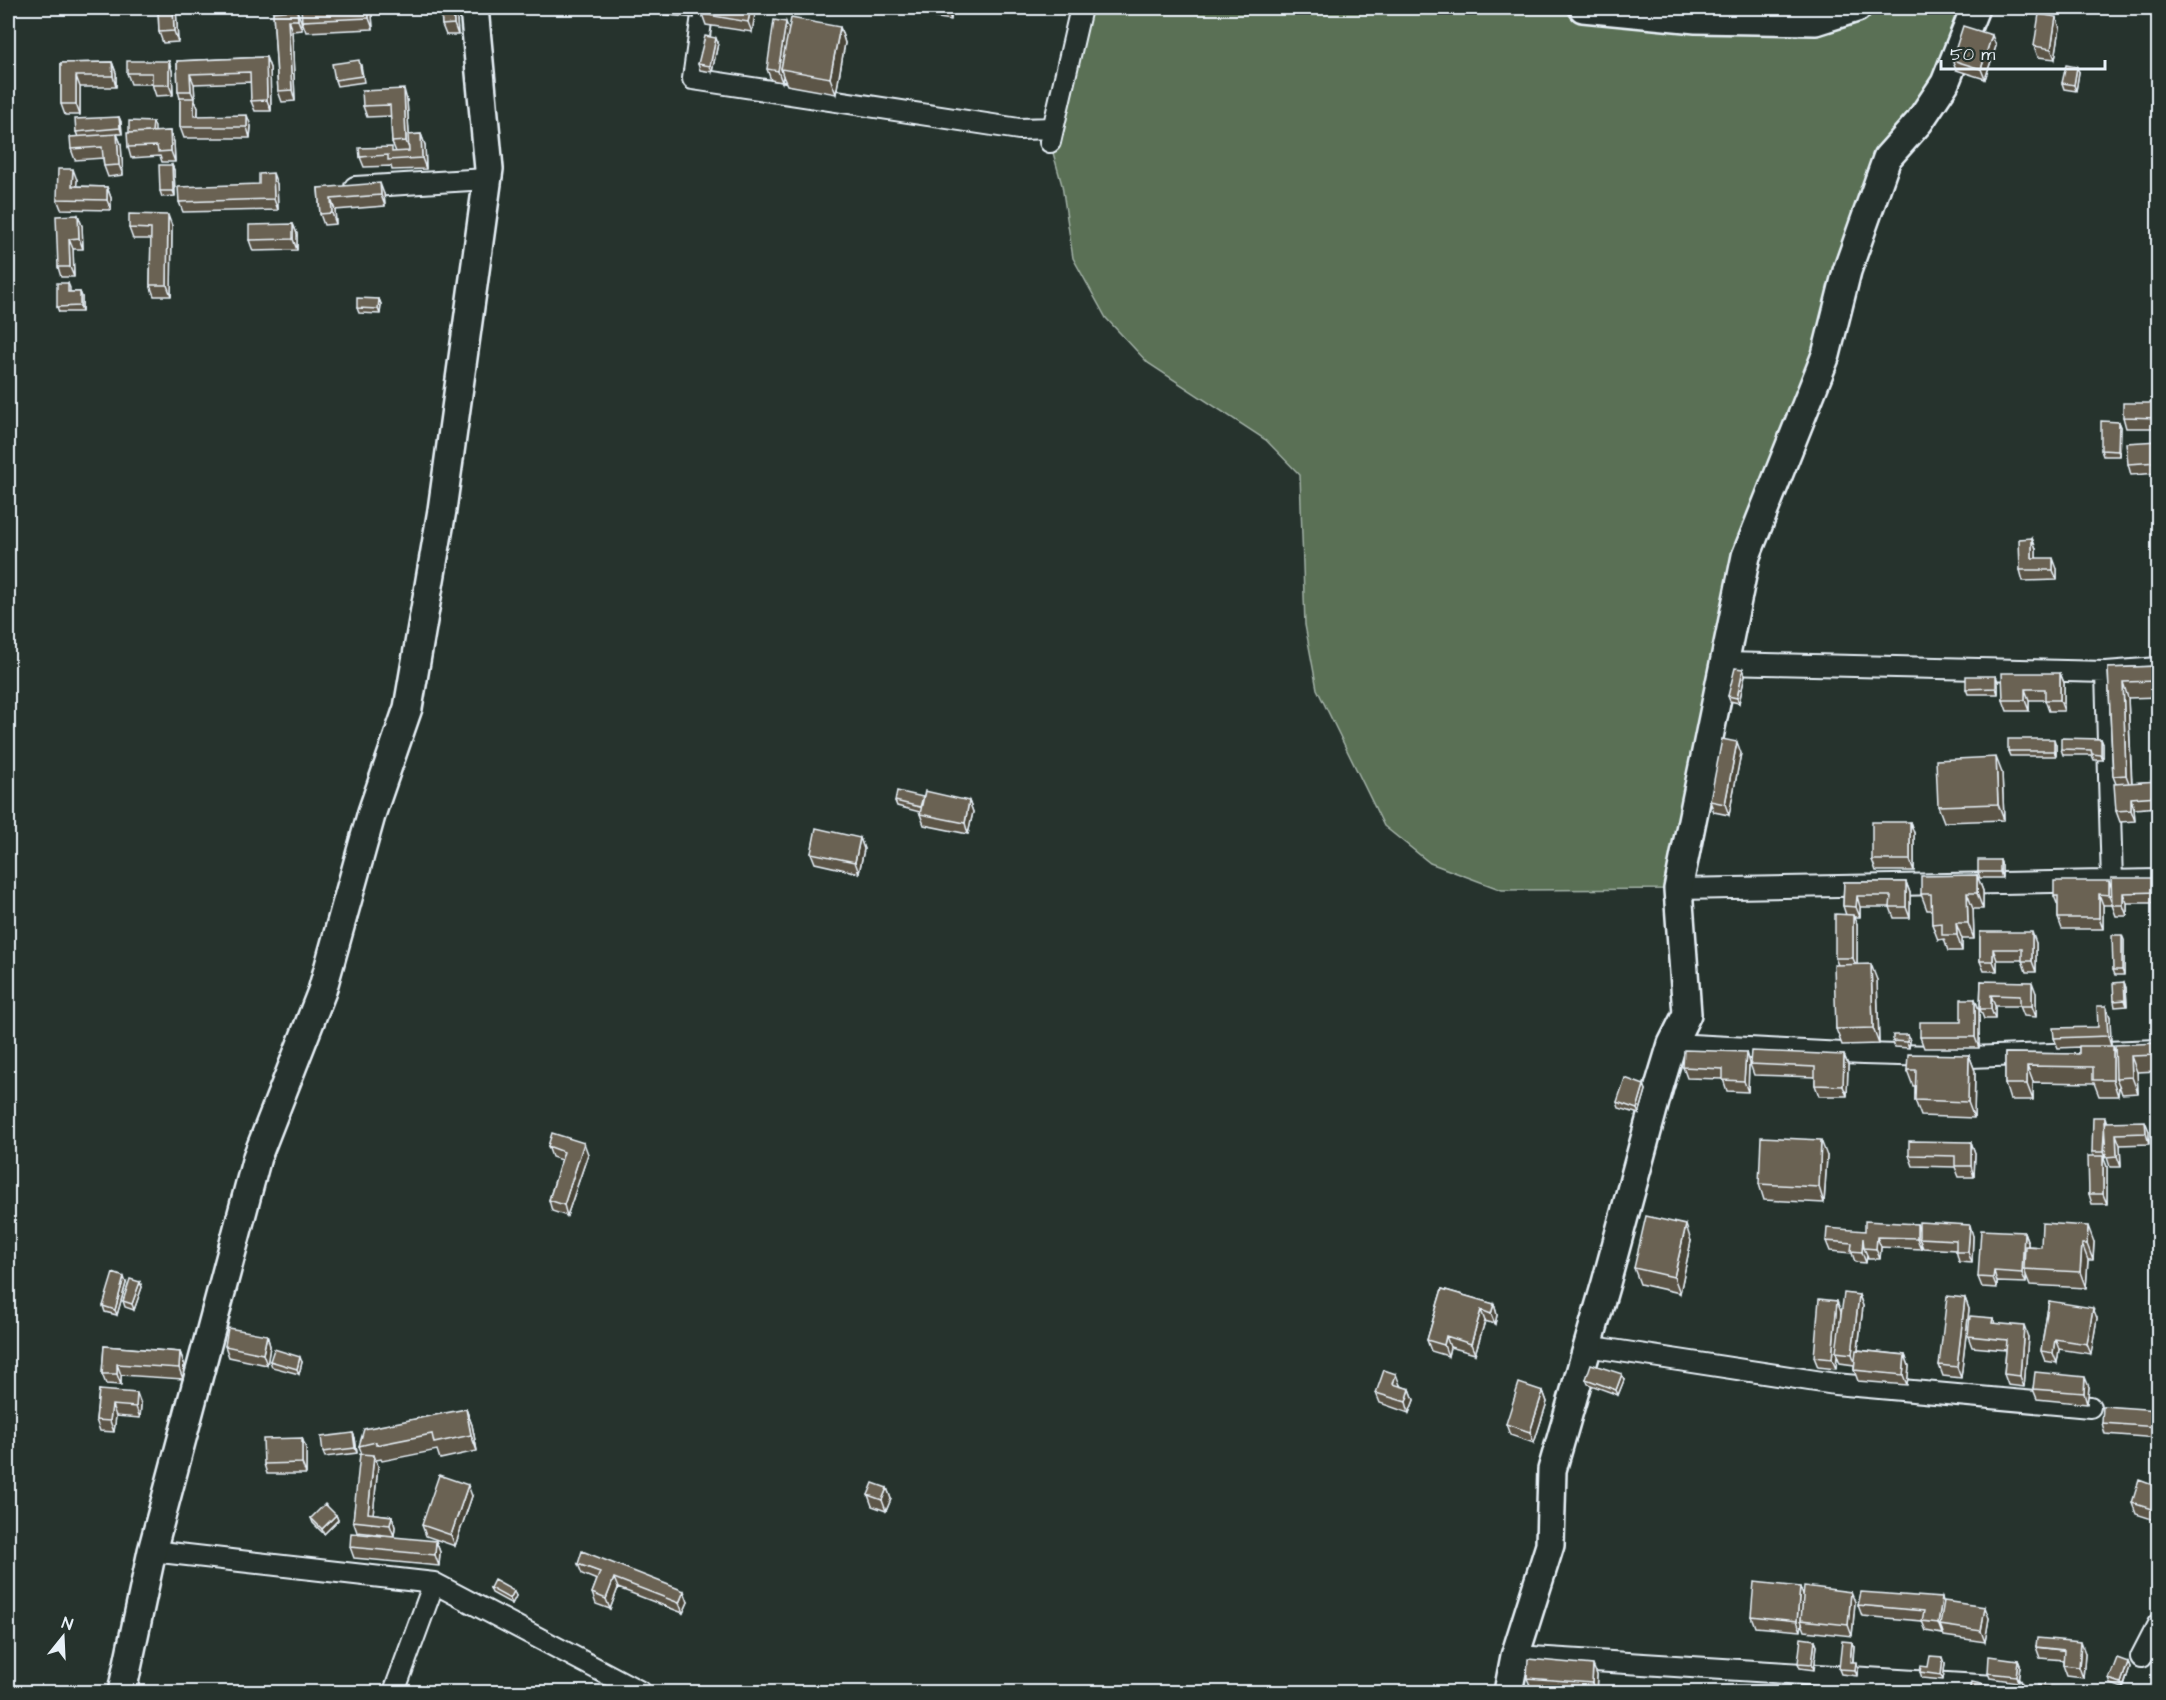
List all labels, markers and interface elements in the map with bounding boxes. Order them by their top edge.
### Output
scale bar [1941,33,2104,71]
text: 50 m [1950,42,1995,67]
north arrow [33,1607,93,1667]
text: N [59,1612,75,1636]

